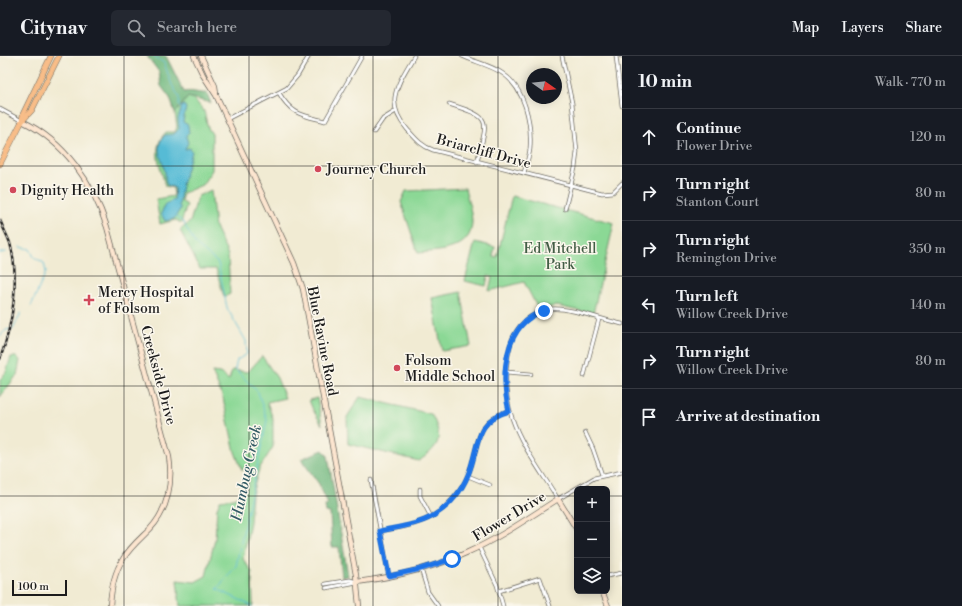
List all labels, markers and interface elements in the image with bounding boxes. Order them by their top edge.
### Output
search box [111,10,391,46]
text: Citynav [20,16,87,40]
icon: search [125,17,147,39]
text: Search here [157,18,237,37]
text: Map [792,19,819,37]
text: Layers [841,19,884,37]
text: Share [906,19,942,37]
north arrow [526,68,562,104]
text: 10 min [638,71,692,93]
text: Walk · 770 m [875,74,946,90]
text: Continue [676,119,741,138]
icon: ahead [638,126,660,148]
text: 120 m [910,129,946,145]
street label: Briarcliff Drive [434,130,533,173]
text: Flower Drive [676,138,752,154]
place label: Journey Church [325,161,427,179]
marker: Journey Church [313,164,323,174]
text: Turn right [676,175,750,194]
place label: Dignity Health [21,182,115,200]
icon: right [638,182,660,204]
marker: Dignity Health [8,185,18,195]
text: 80 m [915,185,946,201]
text: Stanton Court [676,194,759,210]
text: Turn right [676,231,750,250]
icon: right [638,238,660,260]
park label: Ed Mitchell Park [524,240,596,274]
text: 350 m [909,241,946,257]
text: Remington Drive [676,250,777,266]
place label: Mercy Hospital of Folsom [98,284,194,318]
street label: Blue Ravine Road [302,284,341,398]
text: Turn left [676,287,738,306]
marker: Mercy Hospital of Folsom [83,294,95,306]
icon: left [638,294,660,316]
text: 140 m [910,297,946,313]
route end [535,302,553,320]
text: Willow Creek Drive [676,306,788,322]
street label: Creekside Drive [136,324,180,427]
text: Turn right [676,343,750,362]
icon: right [638,350,660,372]
place label: Folsom Middle School [405,352,495,386]
text: 80 m [915,353,946,369]
text: Willow Creek Drive [676,362,788,378]
marker: Folsom Middle School [392,363,402,373]
icon: arrive [638,406,660,428]
text: Arrive at destination [676,407,820,426]
water label: Humbug Creek [227,423,266,524]
map controls [574,486,610,594]
button: + [574,486,610,522]
street label: Flower Drive [470,488,549,546]
button: − [574,522,610,558]
route start [443,550,461,568]
button: layers [574,558,610,594]
scale bar [12,578,67,597]
text: 100 m [18,580,49,594]

